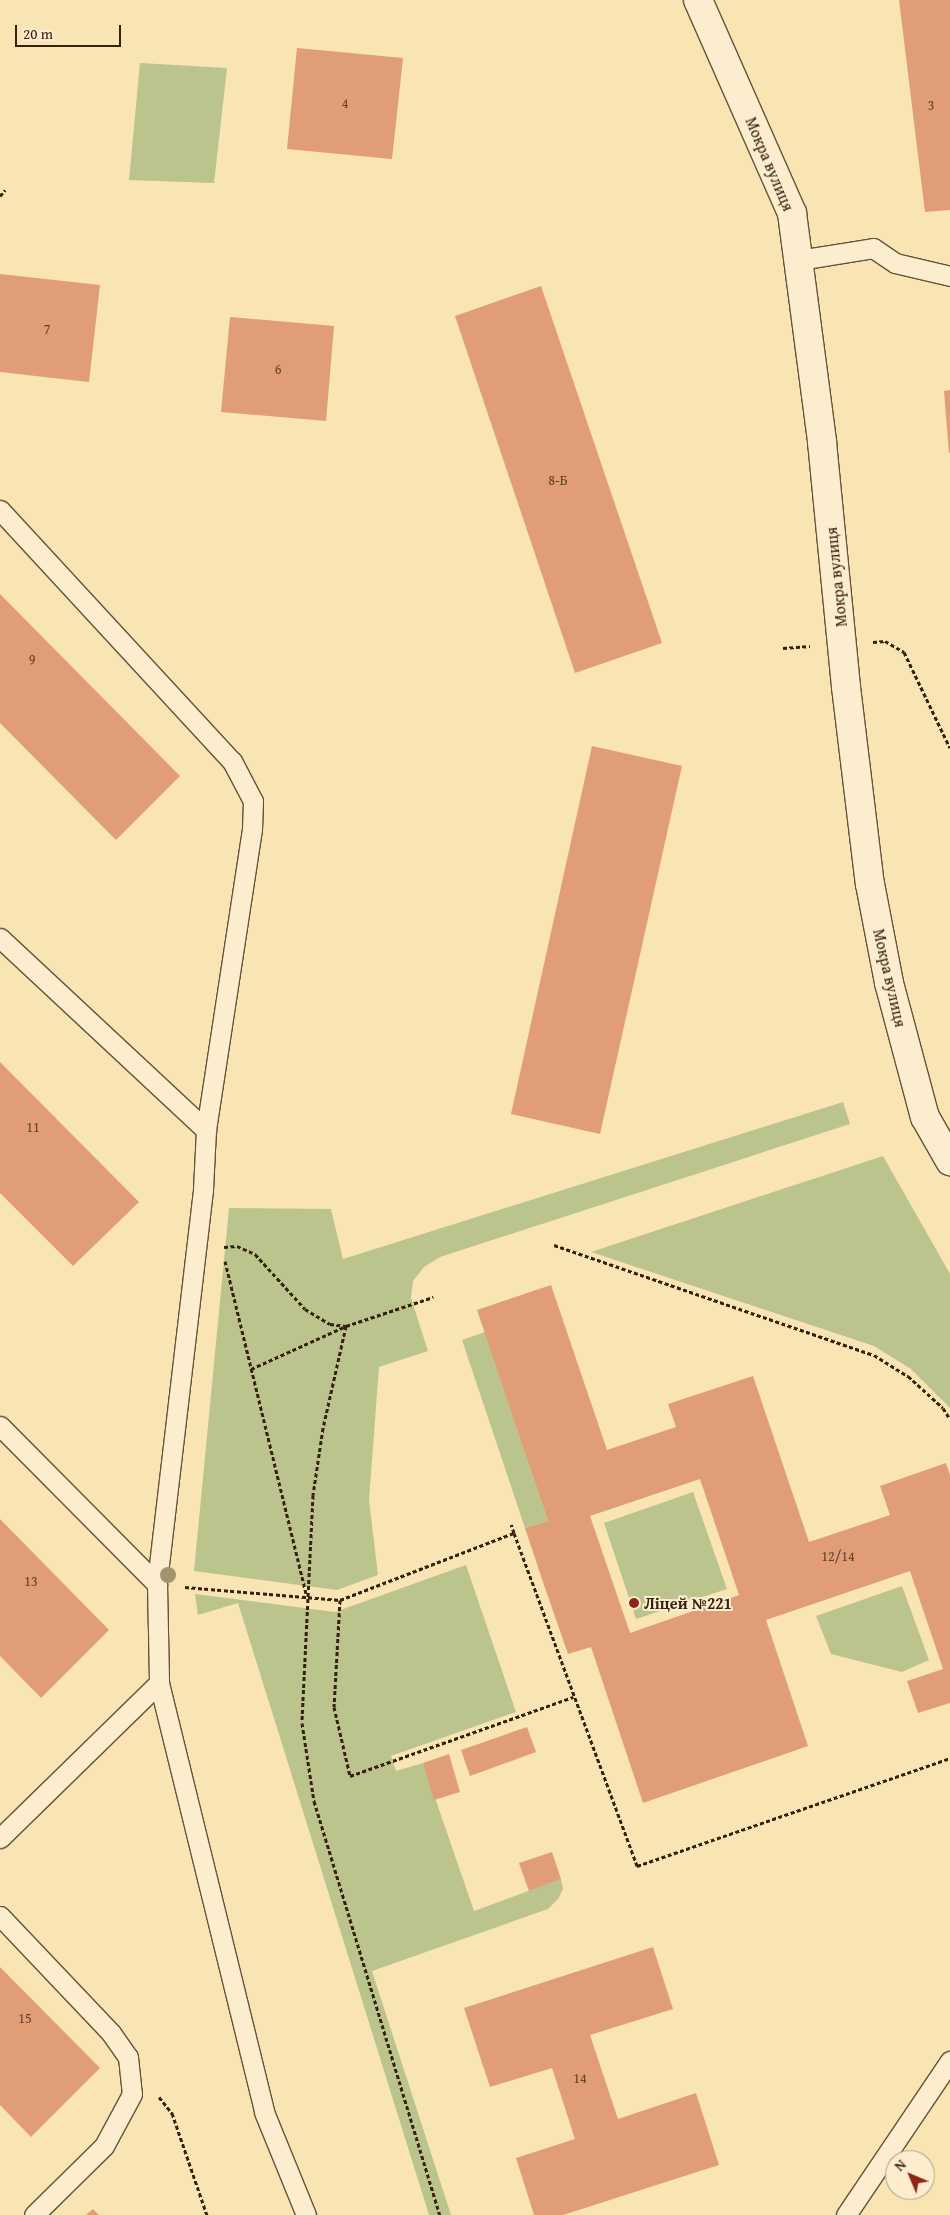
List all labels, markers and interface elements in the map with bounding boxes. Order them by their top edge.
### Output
scale bar [18,15,124,47]
text: 20 m [23,23,53,44]
house number: 4 [342,95,348,111]
house number: 3 [928,97,934,113]
street label: Мокра вулиця [742,114,798,214]
house number: 7 [44,321,50,337]
house number: 6 [275,361,281,377]
house number: 8-Б [548,472,568,488]
street label: Мокра вулиця [821,526,851,628]
house number: 9 [29,651,35,667]
street label: Мокра вулиця [869,927,911,1029]
house number: 11 [26,1119,40,1135]
house number: 12/14 [821,1548,855,1564]
house number: 13 [24,1573,38,1589]
place label: Ліцей №221 [644,1593,732,1613]
marker: Ліцей №221 [628,1597,640,1609]
house number: 15 [18,2010,32,2026]
house number: 14 [573,2070,587,2086]
north arrow [885,2150,935,2200]
text: N [890,2155,910,2175]

